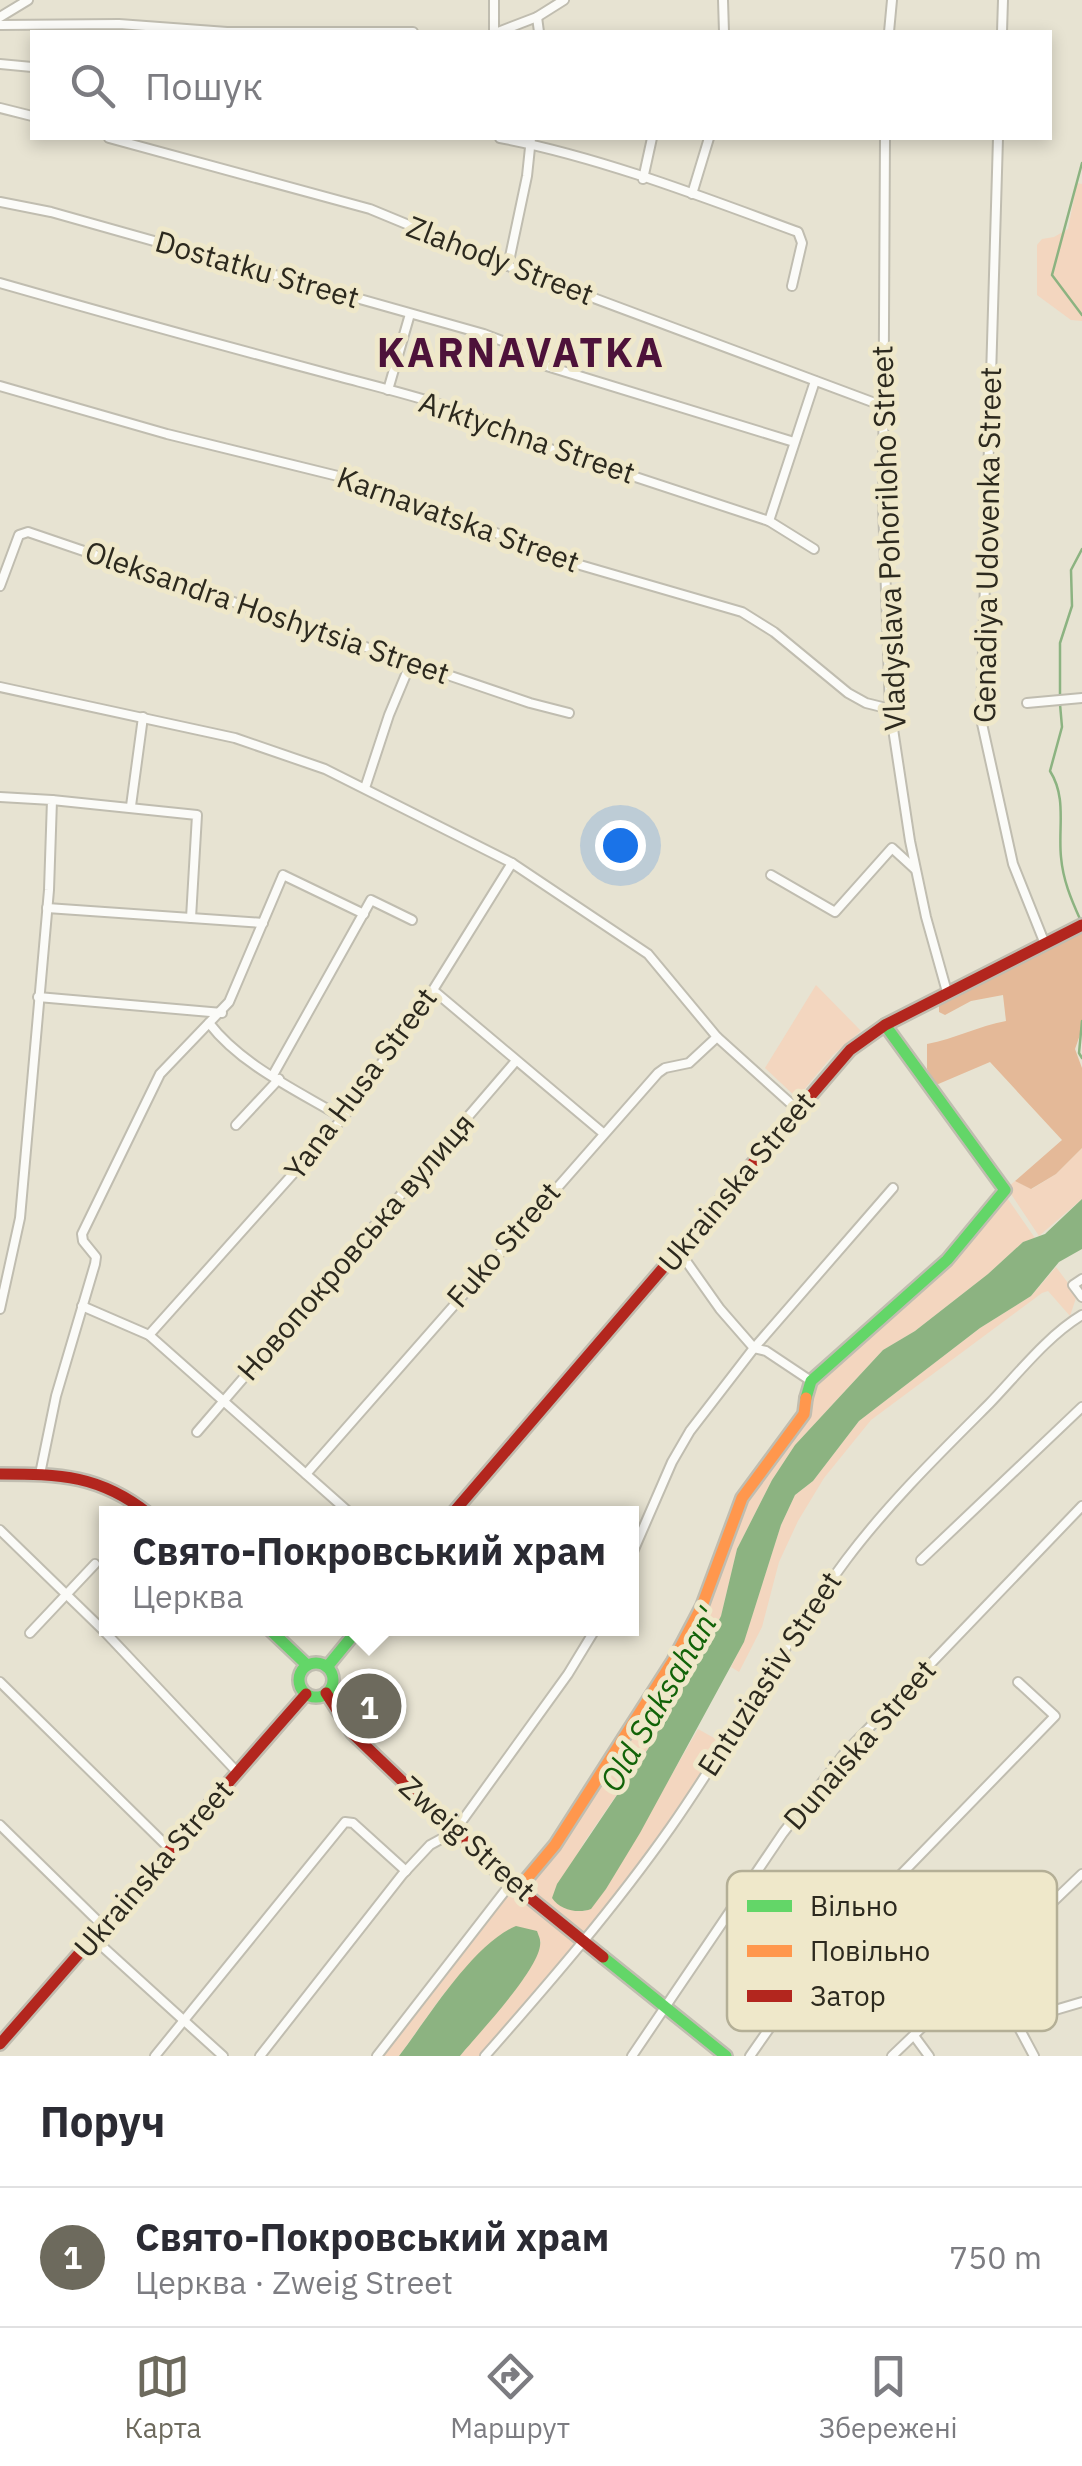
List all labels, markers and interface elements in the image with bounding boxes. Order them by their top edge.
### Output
search box [30,30,1052,140]
icon: search [65,58,120,113]
text: Пошук [145,61,263,110]
street label: Zlahody Street [402,206,600,313]
street label: Dostatku Street [151,221,364,316]
district label: KARNAVATKA [377,326,665,378]
street label: Vladyslava Pohoriloho Street [861,345,914,731]
street label: Genadiya Udovenka Street [964,367,1009,723]
street label: Arktychna Street [414,381,641,492]
street label: Karnavatska Street [332,457,585,581]
street label: Oleksandra Hoshytsia Street [80,531,455,692]
your location [595,820,646,871]
street label: Yana Husa Street [275,979,445,1187]
street label: Ukrainska Street [649,1083,823,1279]
street label: Новопокровська вулиця [228,1104,482,1388]
street label: Fuko Street [437,1173,568,1315]
popup [99,1506,639,1636]
text: Свято-Покровський храм [132,1526,606,1575]
street label: Entuziastiv Street [688,1564,849,1783]
text: Церква [132,1575,244,1617]
water label: Old Saksahan' [590,1600,729,1799]
street label: Dunaiska Street [774,1651,944,1837]
pin: 1 [336,1668,402,1744]
street label: Zweig Street [392,1767,544,1909]
street label: Ukrainska Street [65,1771,241,1965]
legend [727,1871,1057,2031]
text: Вільно [810,1887,898,1924]
text: Повільно [810,1932,930,1969]
text: Затор [810,1977,886,2014]
text: Поруч [40,2094,165,2149]
text: Свято-Покровський храм [135,2212,609,2261]
text: 1 [63,2236,82,2278]
text: 750 m [949,2236,1042,2278]
text: Церква · Zweig Street [135,2261,453,2303]
tab: Карта [124,2349,201,2446]
tab: Маршрут [450,2349,570,2446]
tab: Збережені [819,2349,958,2446]

